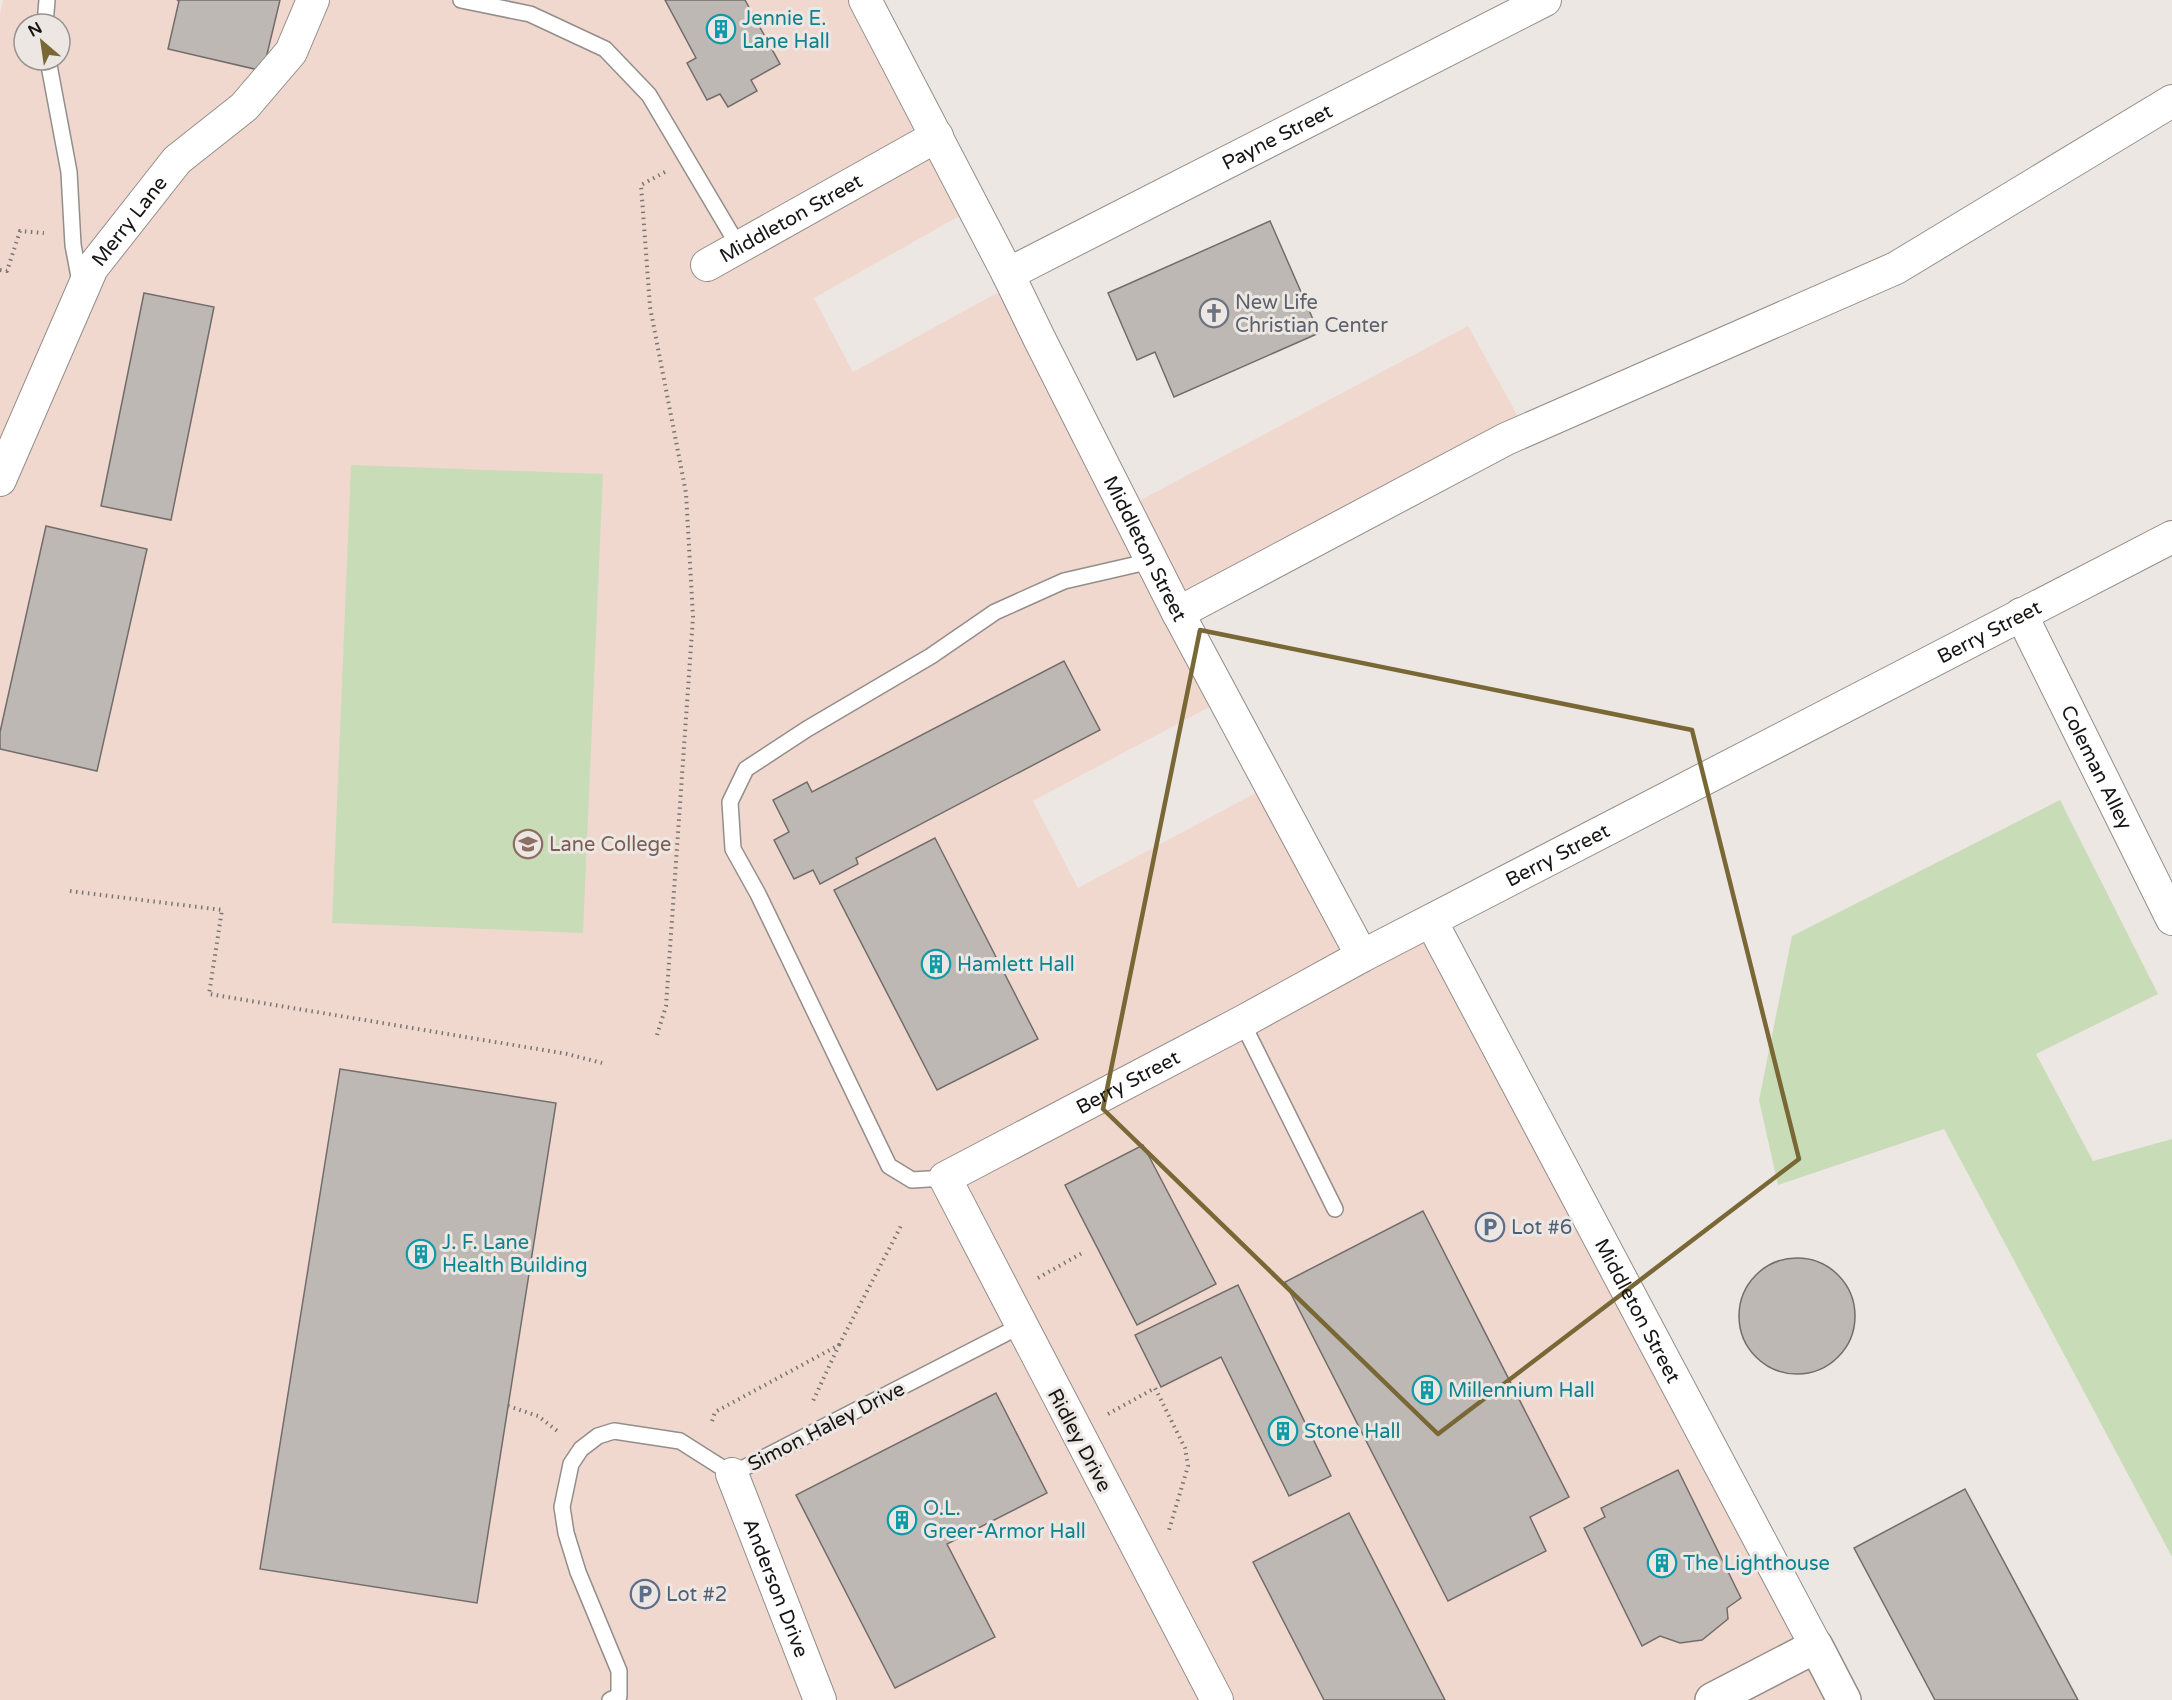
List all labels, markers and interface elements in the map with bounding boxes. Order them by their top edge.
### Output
place label: Jennie E. Lane Hall [742,7,830,54]
north arrow [12,12,72,72]
building icon: Jennie E. Lane Hall [705,13,737,45]
text: N [25,18,46,42]
street label: Payne Street [1218,99,1337,176]
street label: Middleton Street [716,169,867,268]
street label: Merry Lane [87,172,173,271]
place label: New Life Christian Center [1235,291,1388,338]
church icon: New Life Christian Center [1198,297,1230,329]
street label: Middleton Street [1098,472,1191,626]
street label: Berry Street [1934,596,2046,669]
street label: Coleman Alley [2055,701,2137,834]
street label: Berry Street [1502,819,1614,893]
school or university icon: Lane College [512,828,544,860]
place label: Lane College [549,833,671,857]
building icon: Hamlett Hall [920,948,952,980]
place label: Hamlett Hall [957,953,1075,977]
street label: Berry Street [1072,1046,1184,1120]
parking icon: Lot #6 [1474,1211,1506,1243]
place label: Lot #6 [1511,1216,1572,1240]
place label: J. F. Lane Health Building [442,1231,588,1278]
street label: Middleton Street [1589,1235,1685,1388]
building icon: J. F. Lane Health Building [405,1238,437,1270]
building icon: Millennium Hall [1411,1374,1443,1406]
street label: Simon Haley Drive [744,1377,909,1477]
place label: Millennium Hall [1448,1379,1595,1403]
street label: Ridley Drive [1042,1385,1116,1496]
building icon: Stone Hall [1267,1415,1299,1447]
place label: Stone Hall [1304,1420,1401,1444]
place label: O.L. Greer-Armor Hall [923,1497,1086,1544]
building icon: O.L. Greer-Armor Hall [886,1504,918,1536]
street label: Anderson Drive [737,1515,813,1661]
building icon: The Lighthouse [1646,1547,1678,1579]
place label: The Lighthouse [1683,1552,1830,1576]
parking icon: Lot #2 [629,1578,661,1610]
place label: Lot #2 [666,1583,727,1607]

